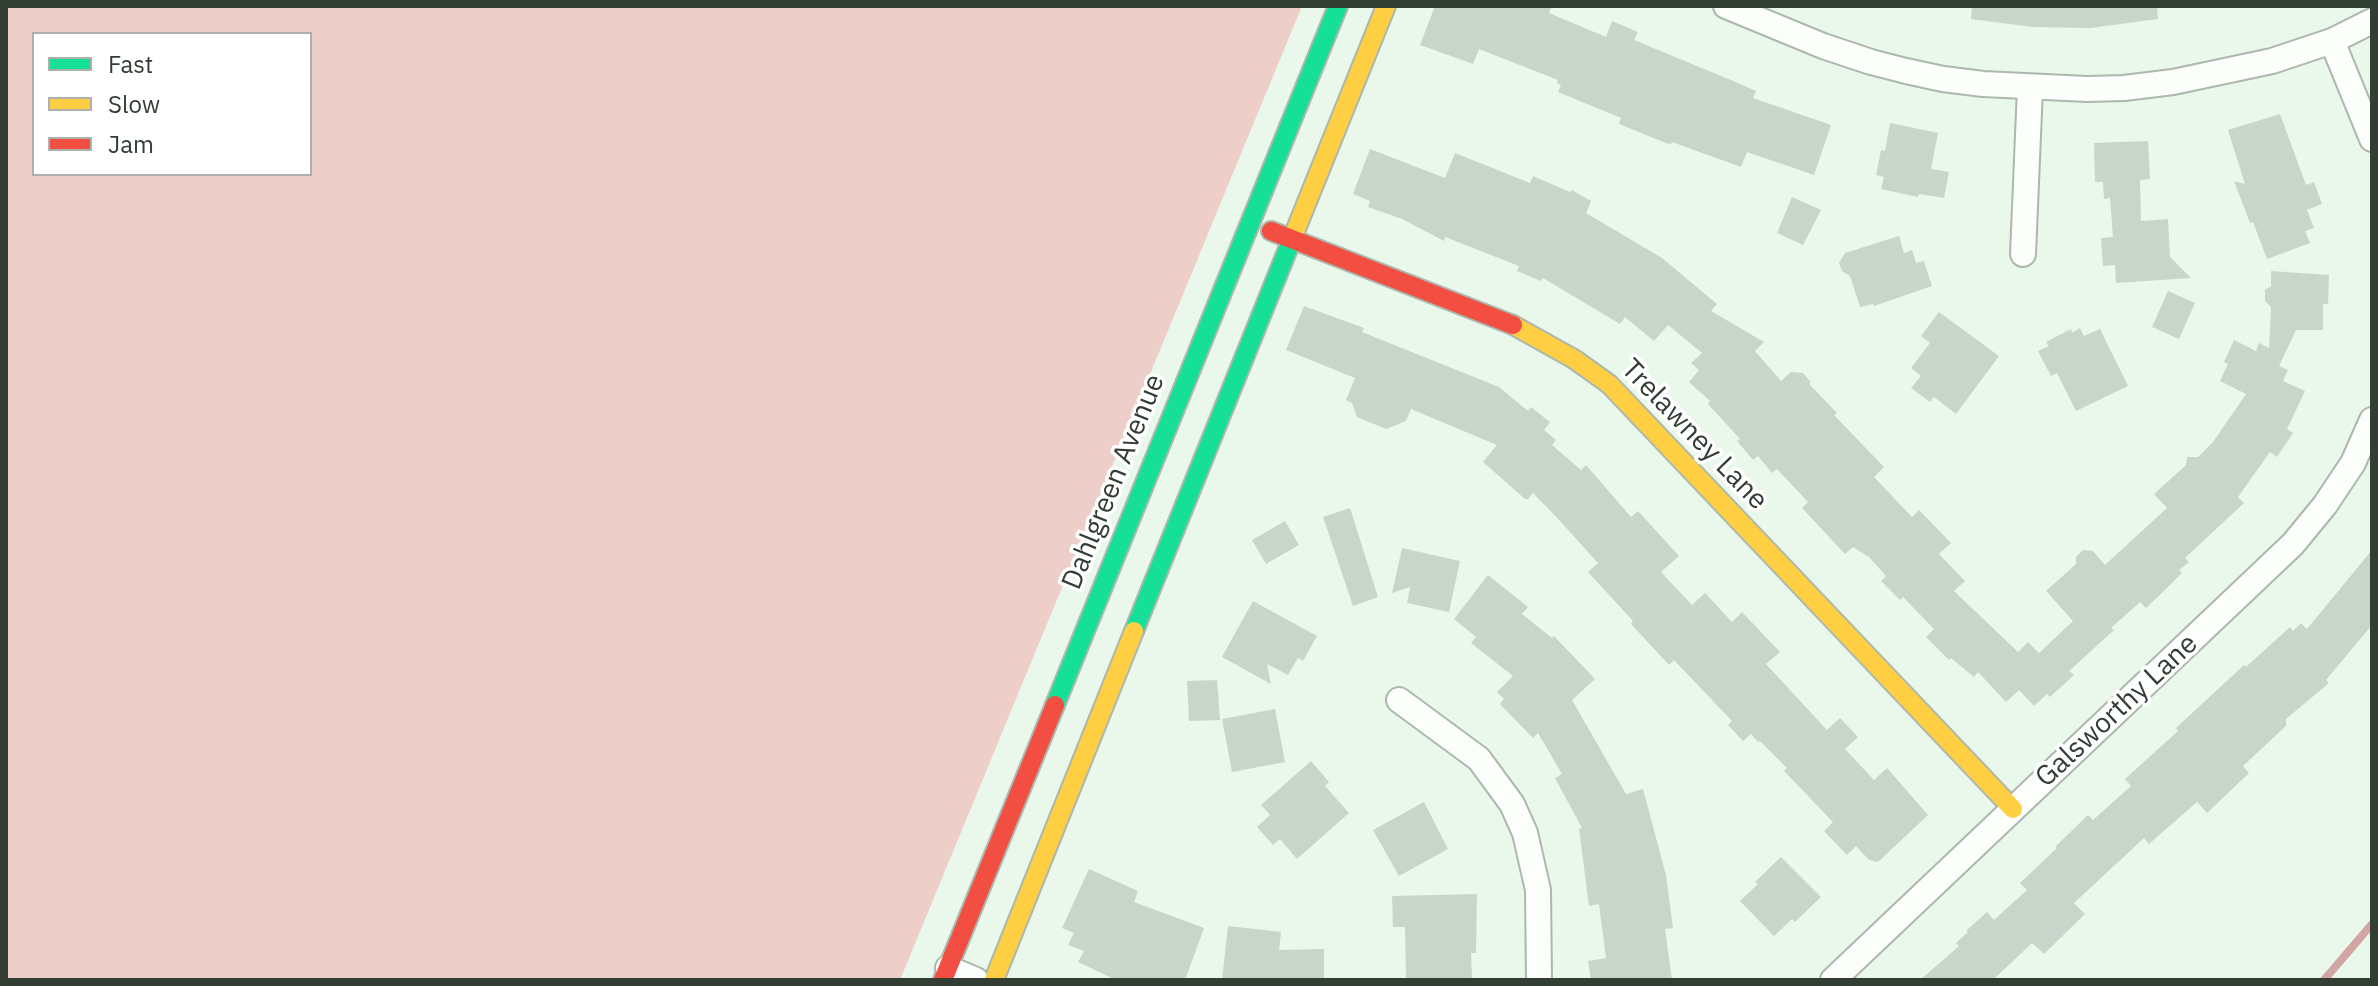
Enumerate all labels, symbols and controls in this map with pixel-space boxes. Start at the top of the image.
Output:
legend [32,32,312,176]
text: Fast [108,48,153,80]
text: Slow [108,88,160,120]
text: Jam [108,128,154,160]
street label: Trelawney Lane [1614,353,1774,517]
street label: Dahlgreen Avenue [1056,370,1172,594]
street label: Galsworthy Lane [2029,627,2205,795]

